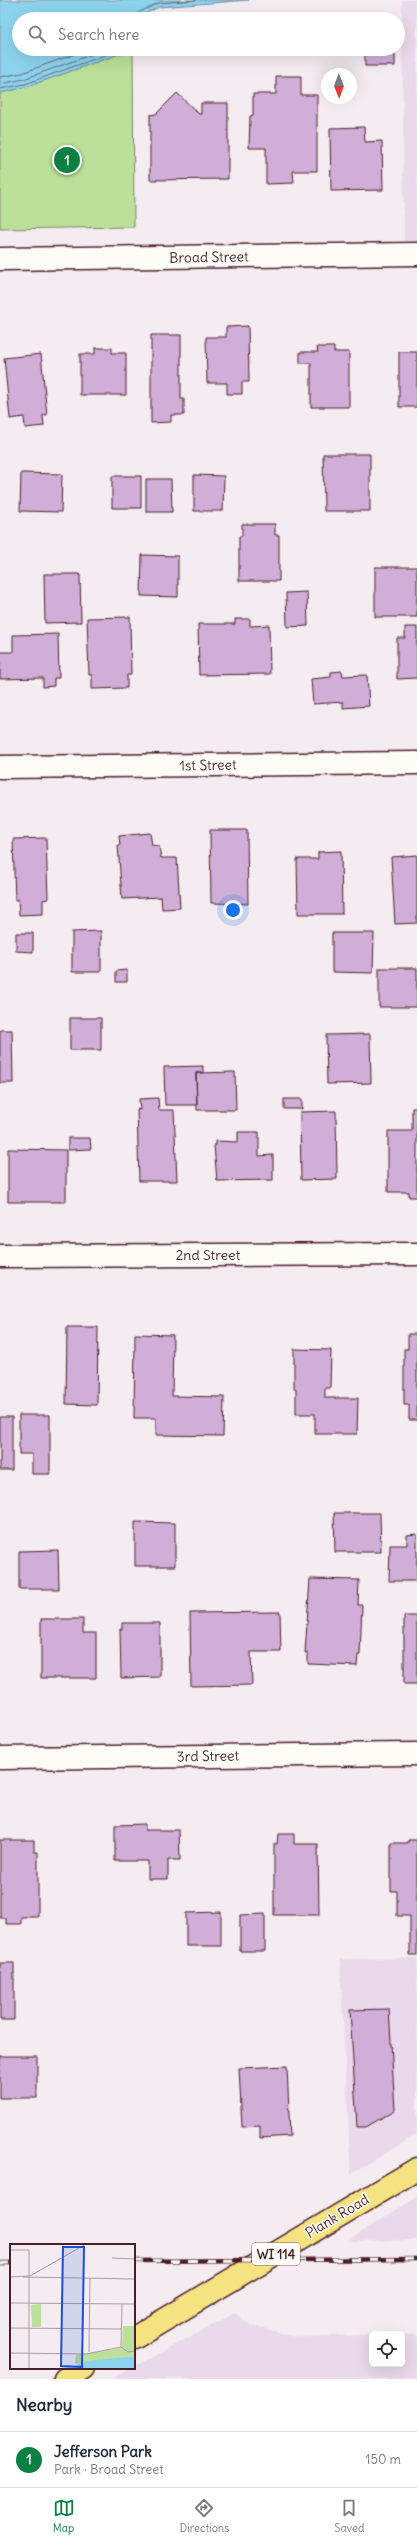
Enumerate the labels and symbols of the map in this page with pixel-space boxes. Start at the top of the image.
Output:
north arrow [321,68,357,104]
pin: 1 [54,145,80,175]
street label: Broad Street [169,247,249,267]
street label: 1st Street [179,755,237,774]
your location [223,900,243,920]
street label: 2nd Street [176,1246,241,1264]
street label: 3rd Street [177,1746,240,1766]
street label: Plank Road [302,2190,372,2242]
road number: WI 114 [252,2243,300,2265]
inset map [10,2244,135,2369]

